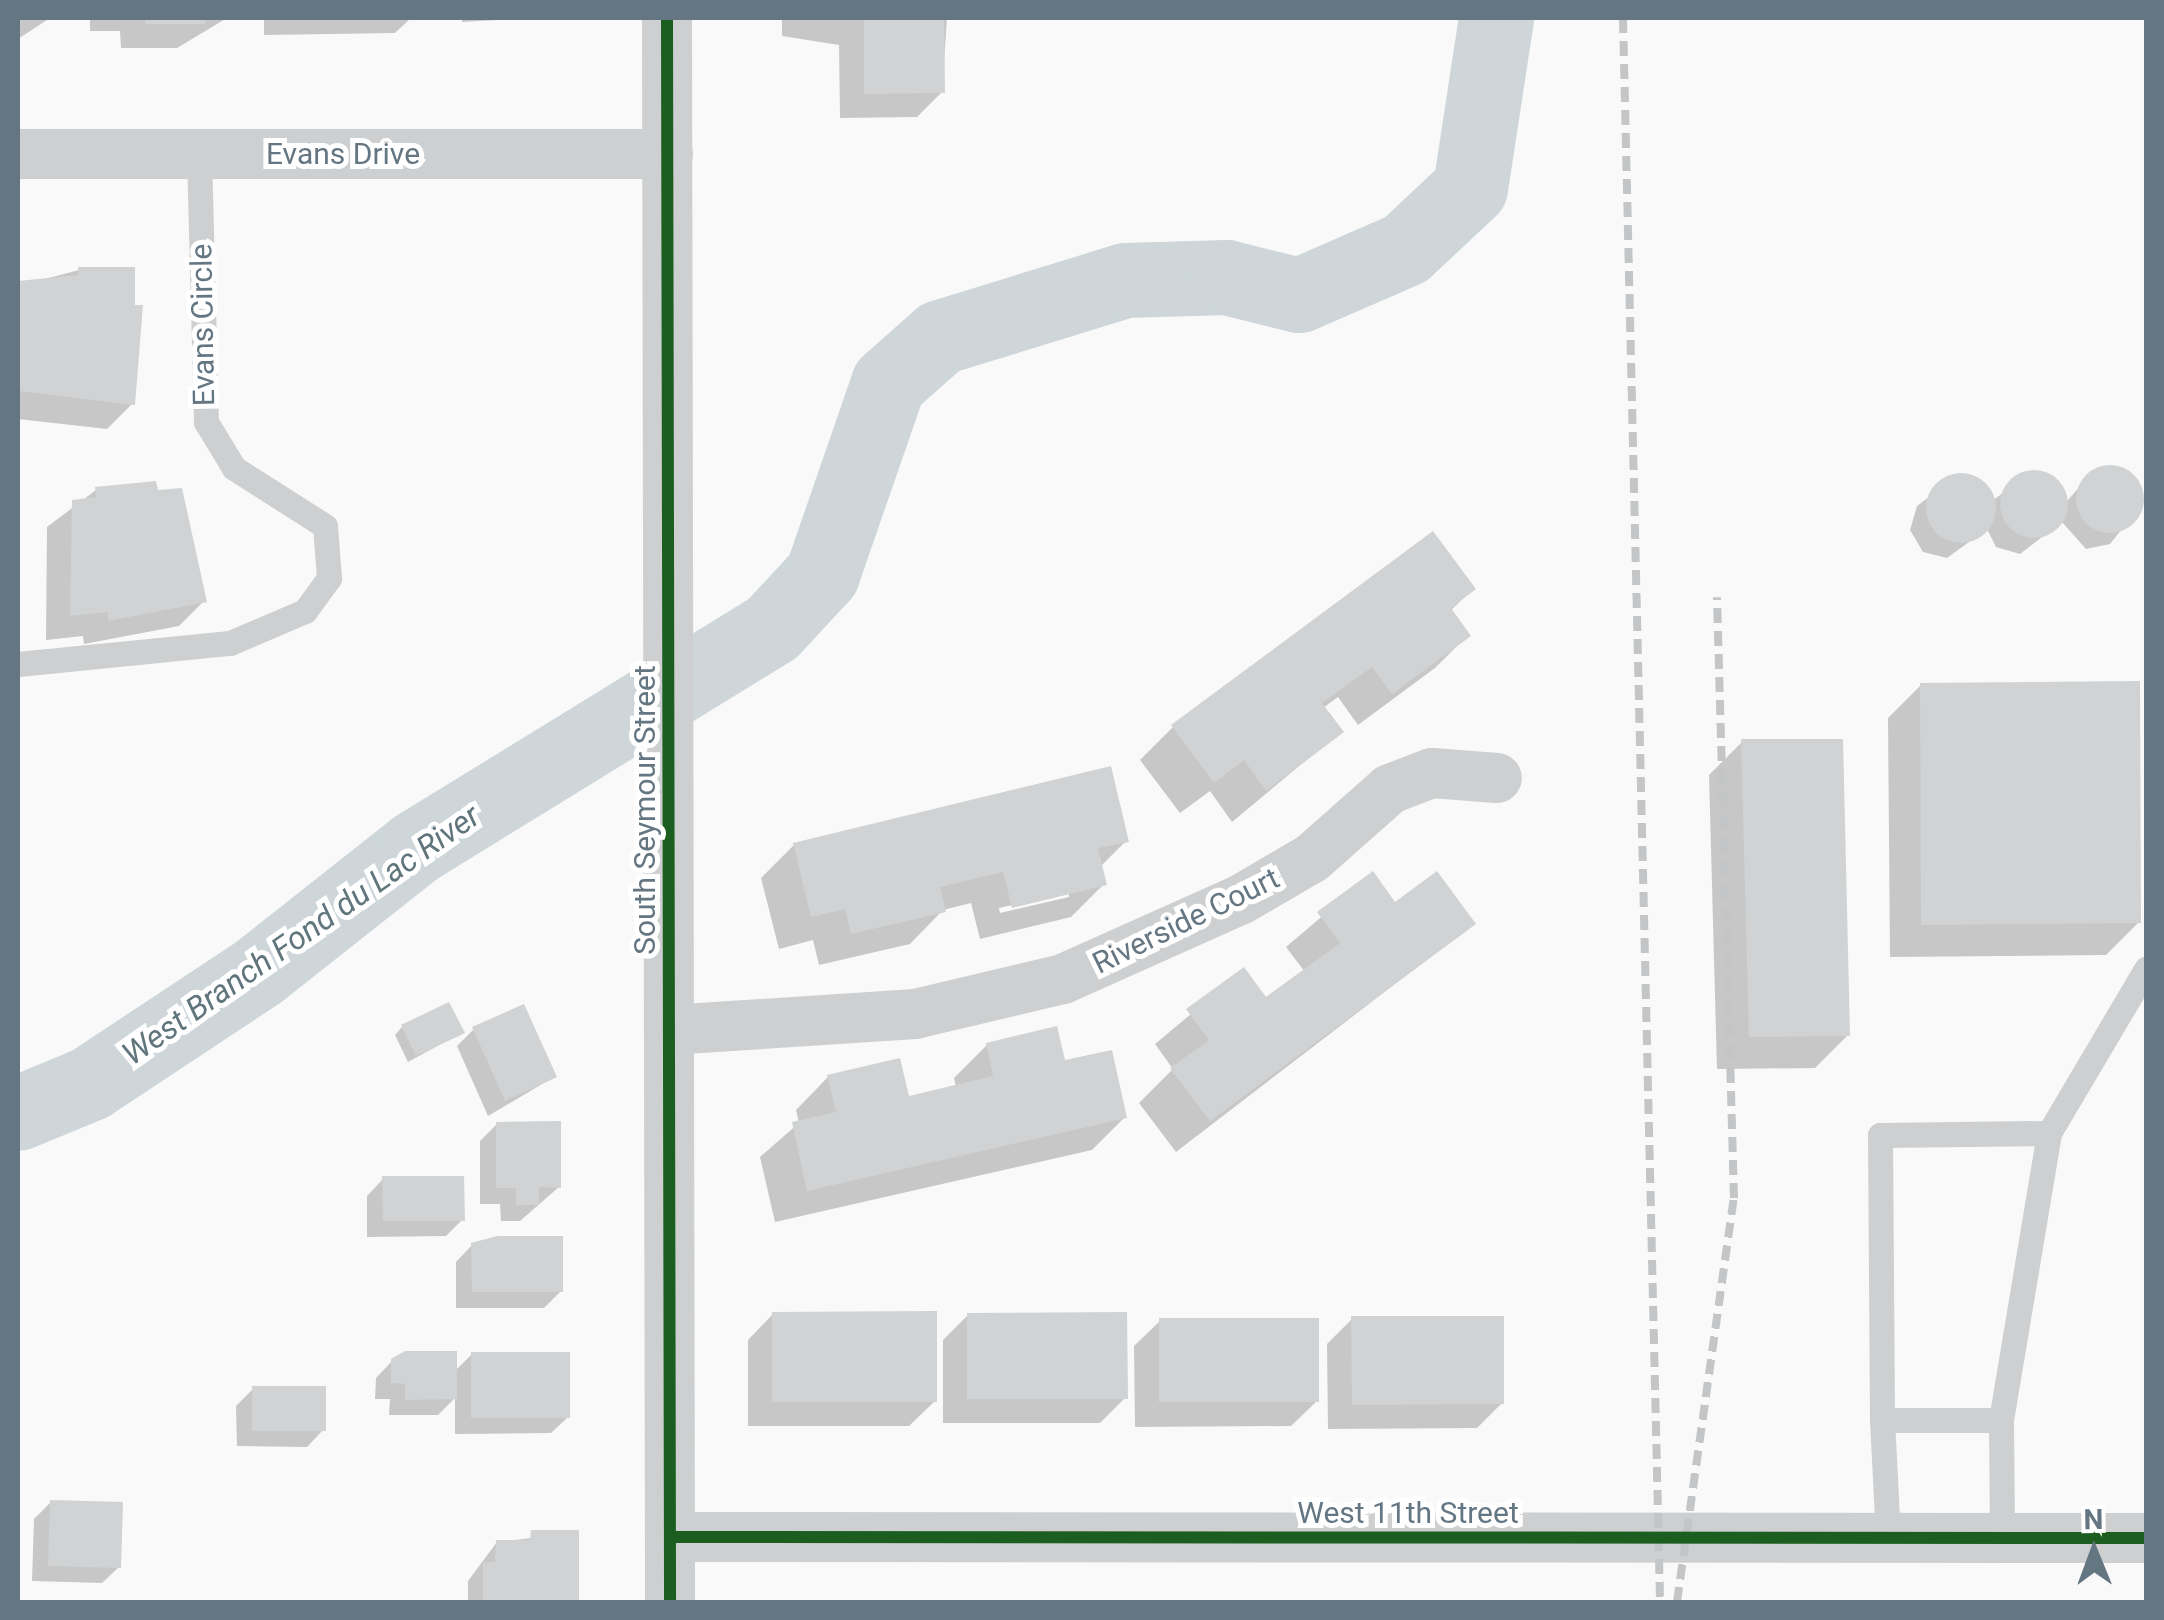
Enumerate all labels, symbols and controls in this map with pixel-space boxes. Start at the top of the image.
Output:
street label: Evans Drive [266,136,420,172]
street label: Evans Circle [184,243,222,407]
street label: South Seymour Street [627,665,663,955]
water label: West Branch Fond du Lac River [115,797,487,1073]
street label: Riverside Court [1087,860,1285,982]
street label: West 11th Street [1297,1495,1519,1531]
north arrow [2044,1500,2144,1600]
text: N [2083,1503,2104,1536]

